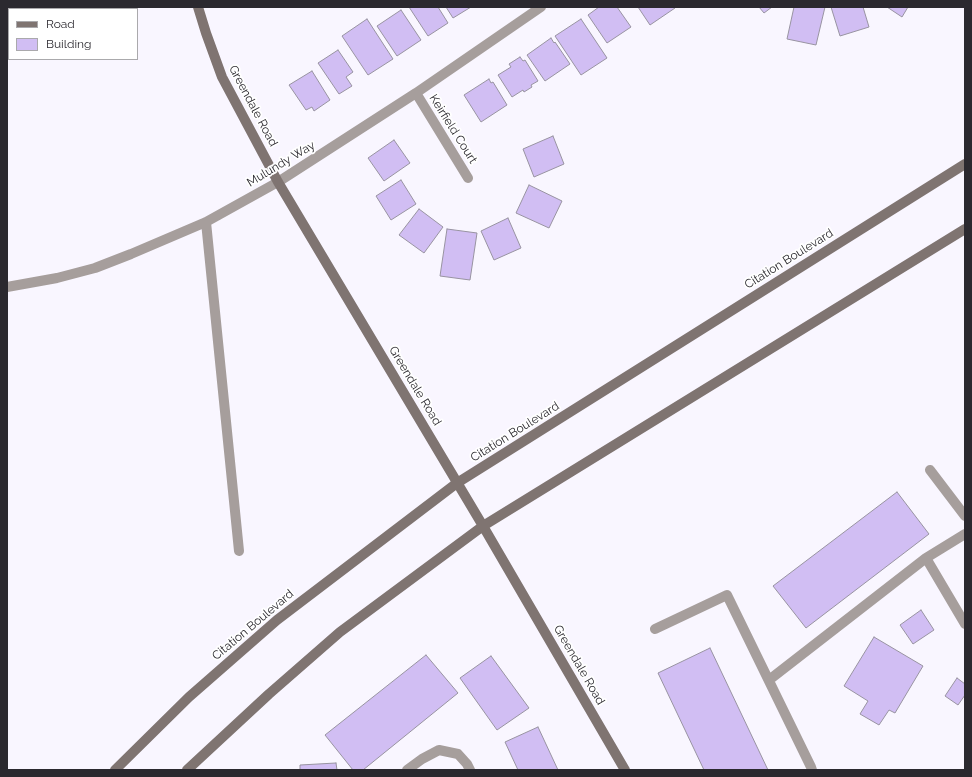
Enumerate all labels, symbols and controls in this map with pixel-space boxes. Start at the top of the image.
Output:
legend [8,8,138,60]
text: Road [46,17,75,31]
text: Building [46,37,92,51]
street label: Greendale Road [226,63,280,149]
street label: Keirfield Court [426,92,480,166]
street label: Mulundy Way [244,138,318,190]
street label: Citation Boulevard [742,226,836,292]
street label: Greendale Road [386,344,444,428]
street label: Citation Boulevard [468,399,562,465]
street label: Citation Boulevard [209,587,297,663]
street label: Greendale Road [550,622,608,708]

